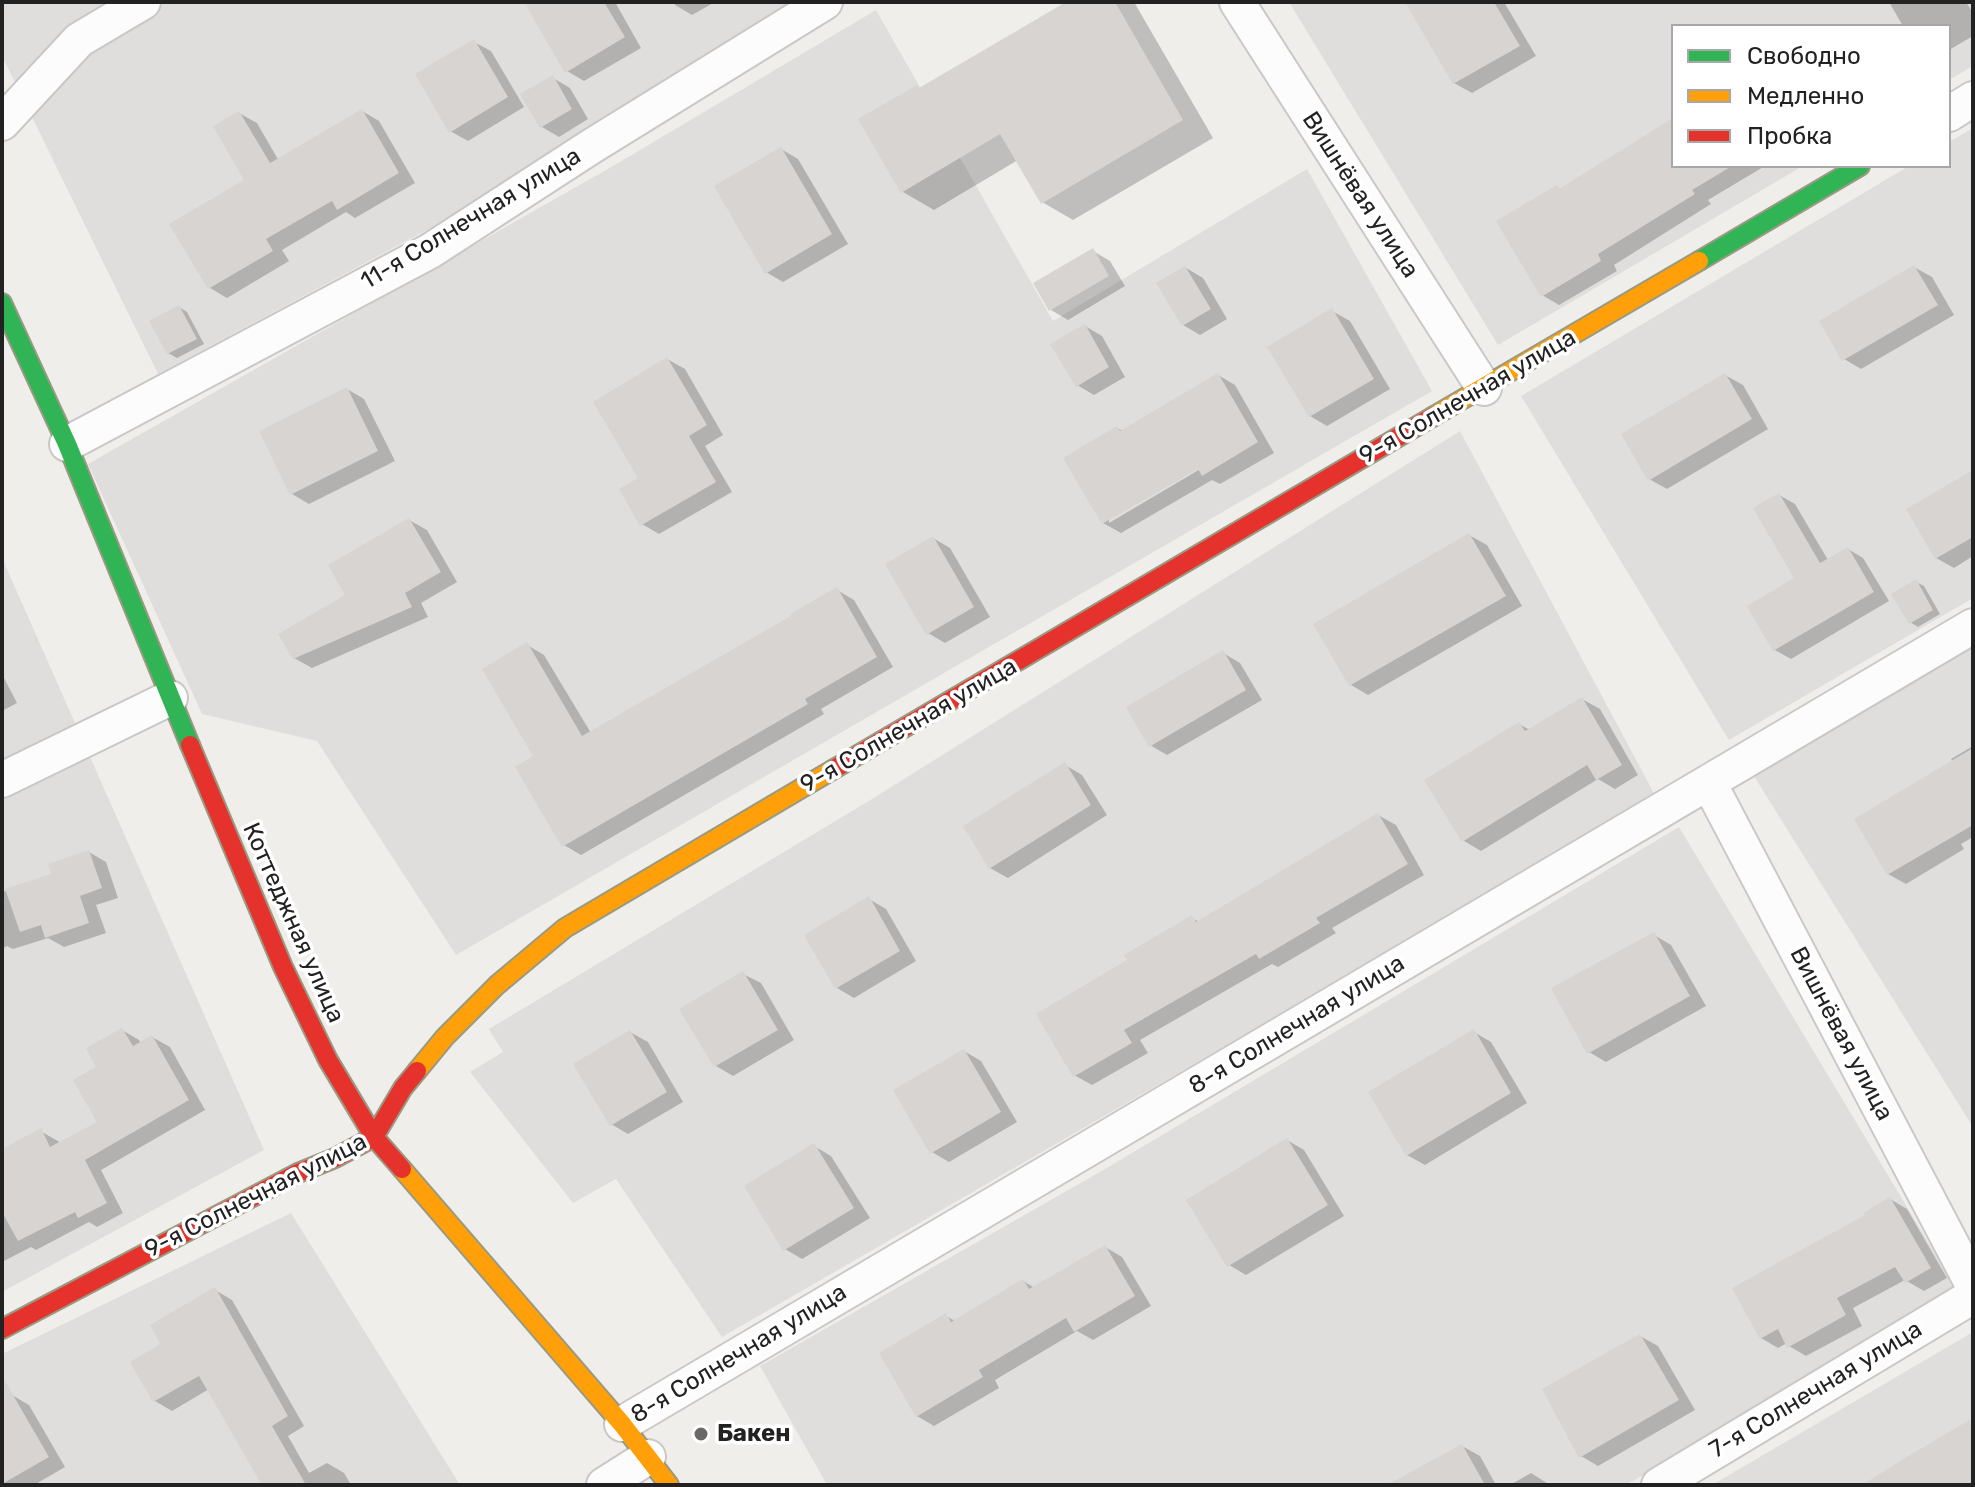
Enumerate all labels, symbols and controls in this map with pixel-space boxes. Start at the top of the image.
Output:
legend [1671,24,1951,168]
text: Свободно [1747,42,1861,70]
text: Медленно [1747,82,1864,110]
street label: Вишнёвая улица [1296,107,1424,283]
text: Пробка [1747,122,1832,150]
street label: 11-я Солнечная улица [356,142,586,296]
street label: 9-я Солнечная улица [1355,323,1581,471]
street label: 9-я Солнечная улица [796,652,1022,800]
street label: Коттеджная улица [236,819,350,1027]
street label: Вишнёвая улица [1783,942,1899,1126]
street label: 8-я Солнечная улица [1184,949,1410,1101]
street label: 9-я Солнечная улица [140,1128,372,1264]
street label: 8-я Солнечная улица [626,1278,852,1430]
street label: 7-я Солнечная улица [1705,1315,1927,1465]
place label: Бакен [717,1420,791,1448]
marker: Бакен [692,1425,710,1443]

